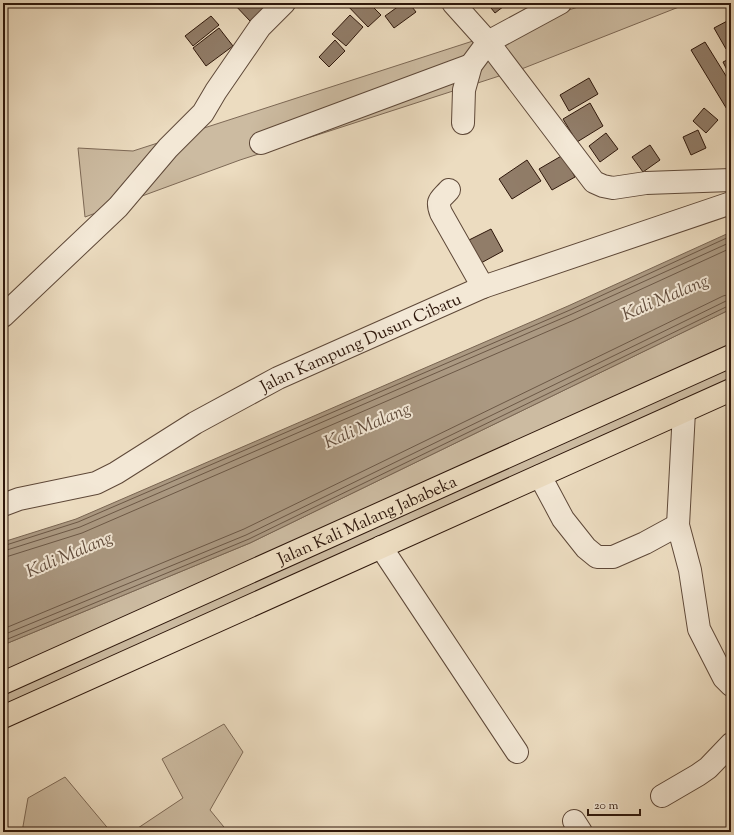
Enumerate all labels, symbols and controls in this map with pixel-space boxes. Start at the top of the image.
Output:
water label: Kali Malang [618,269,713,329]
street label: Jalan Kampung Dusun Cibatu [255,288,466,400]
water label: Kali Malang [320,397,415,457]
street label: Jalan Kali Malang Jababeka [273,471,461,572]
water label: Kali Malang [22,526,117,586]
scale bar [588,791,640,817]
text: 20 m [594,797,619,815]

